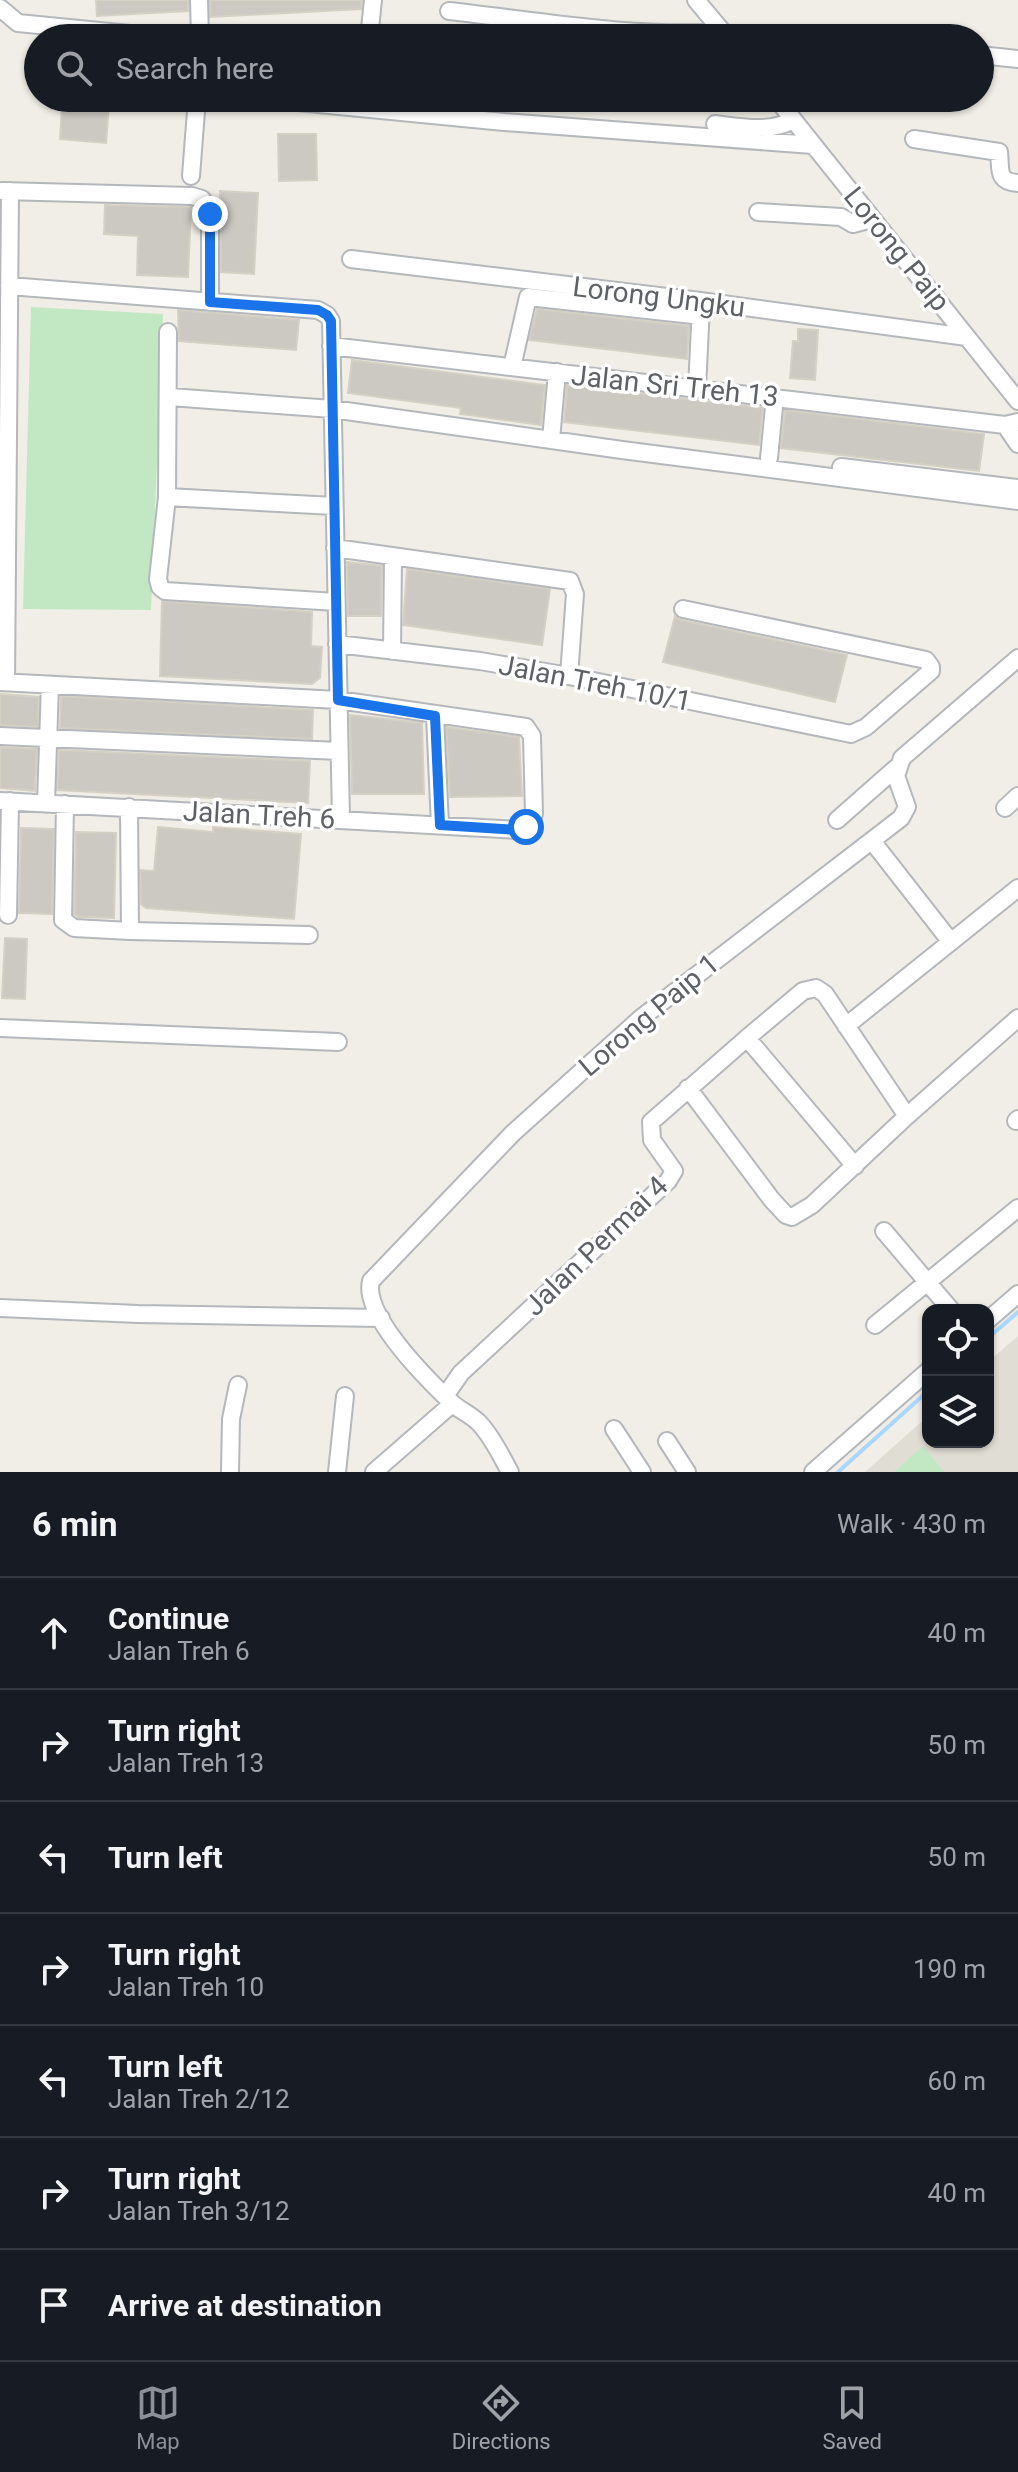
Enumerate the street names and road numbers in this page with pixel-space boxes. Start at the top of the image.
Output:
street label: Lorong Paip [837,180,957,318]
street label: Lorong Ungku [571,270,747,324]
street label: Jalan Sri Treh 13 [570,359,780,413]
street label: Jalan Treh 10/1 [496,648,694,718]
street label: Jalan Treh 6 [182,795,336,835]
street label: Lorong Paip 1 [572,947,726,1083]
street label: Jalan Permai 4 [518,1169,675,1323]

